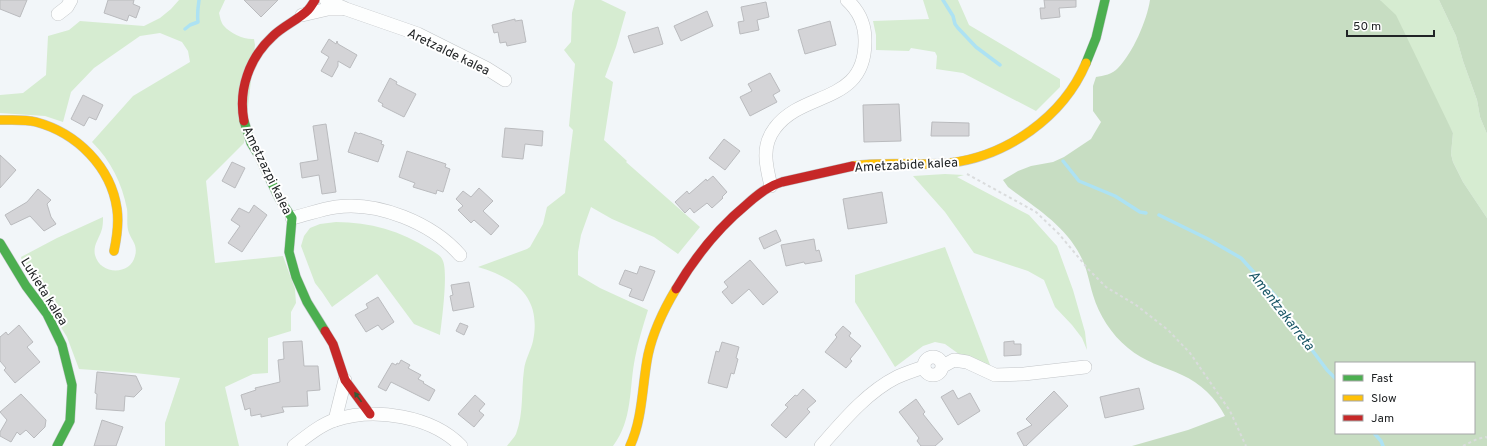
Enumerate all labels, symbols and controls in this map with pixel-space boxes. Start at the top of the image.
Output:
scale bar [1347,12,1434,38]
text: 50 m [1353,19,1381,35]
street label: Aretzalde kalea [404,26,492,80]
street label: Ametzazpi kalea [238,124,294,218]
street label: Ametzabide kalea [854,155,958,177]
street label: Lukieta kalea [16,255,70,329]
water label: Amentzakarreta [1244,268,1318,355]
legend [1335,362,1475,434]
text: Fast [1371,371,1393,387]
text: Slow [1371,391,1397,407]
one-way arrow [354,392,362,402]
text: Jam [1371,411,1394,427]

